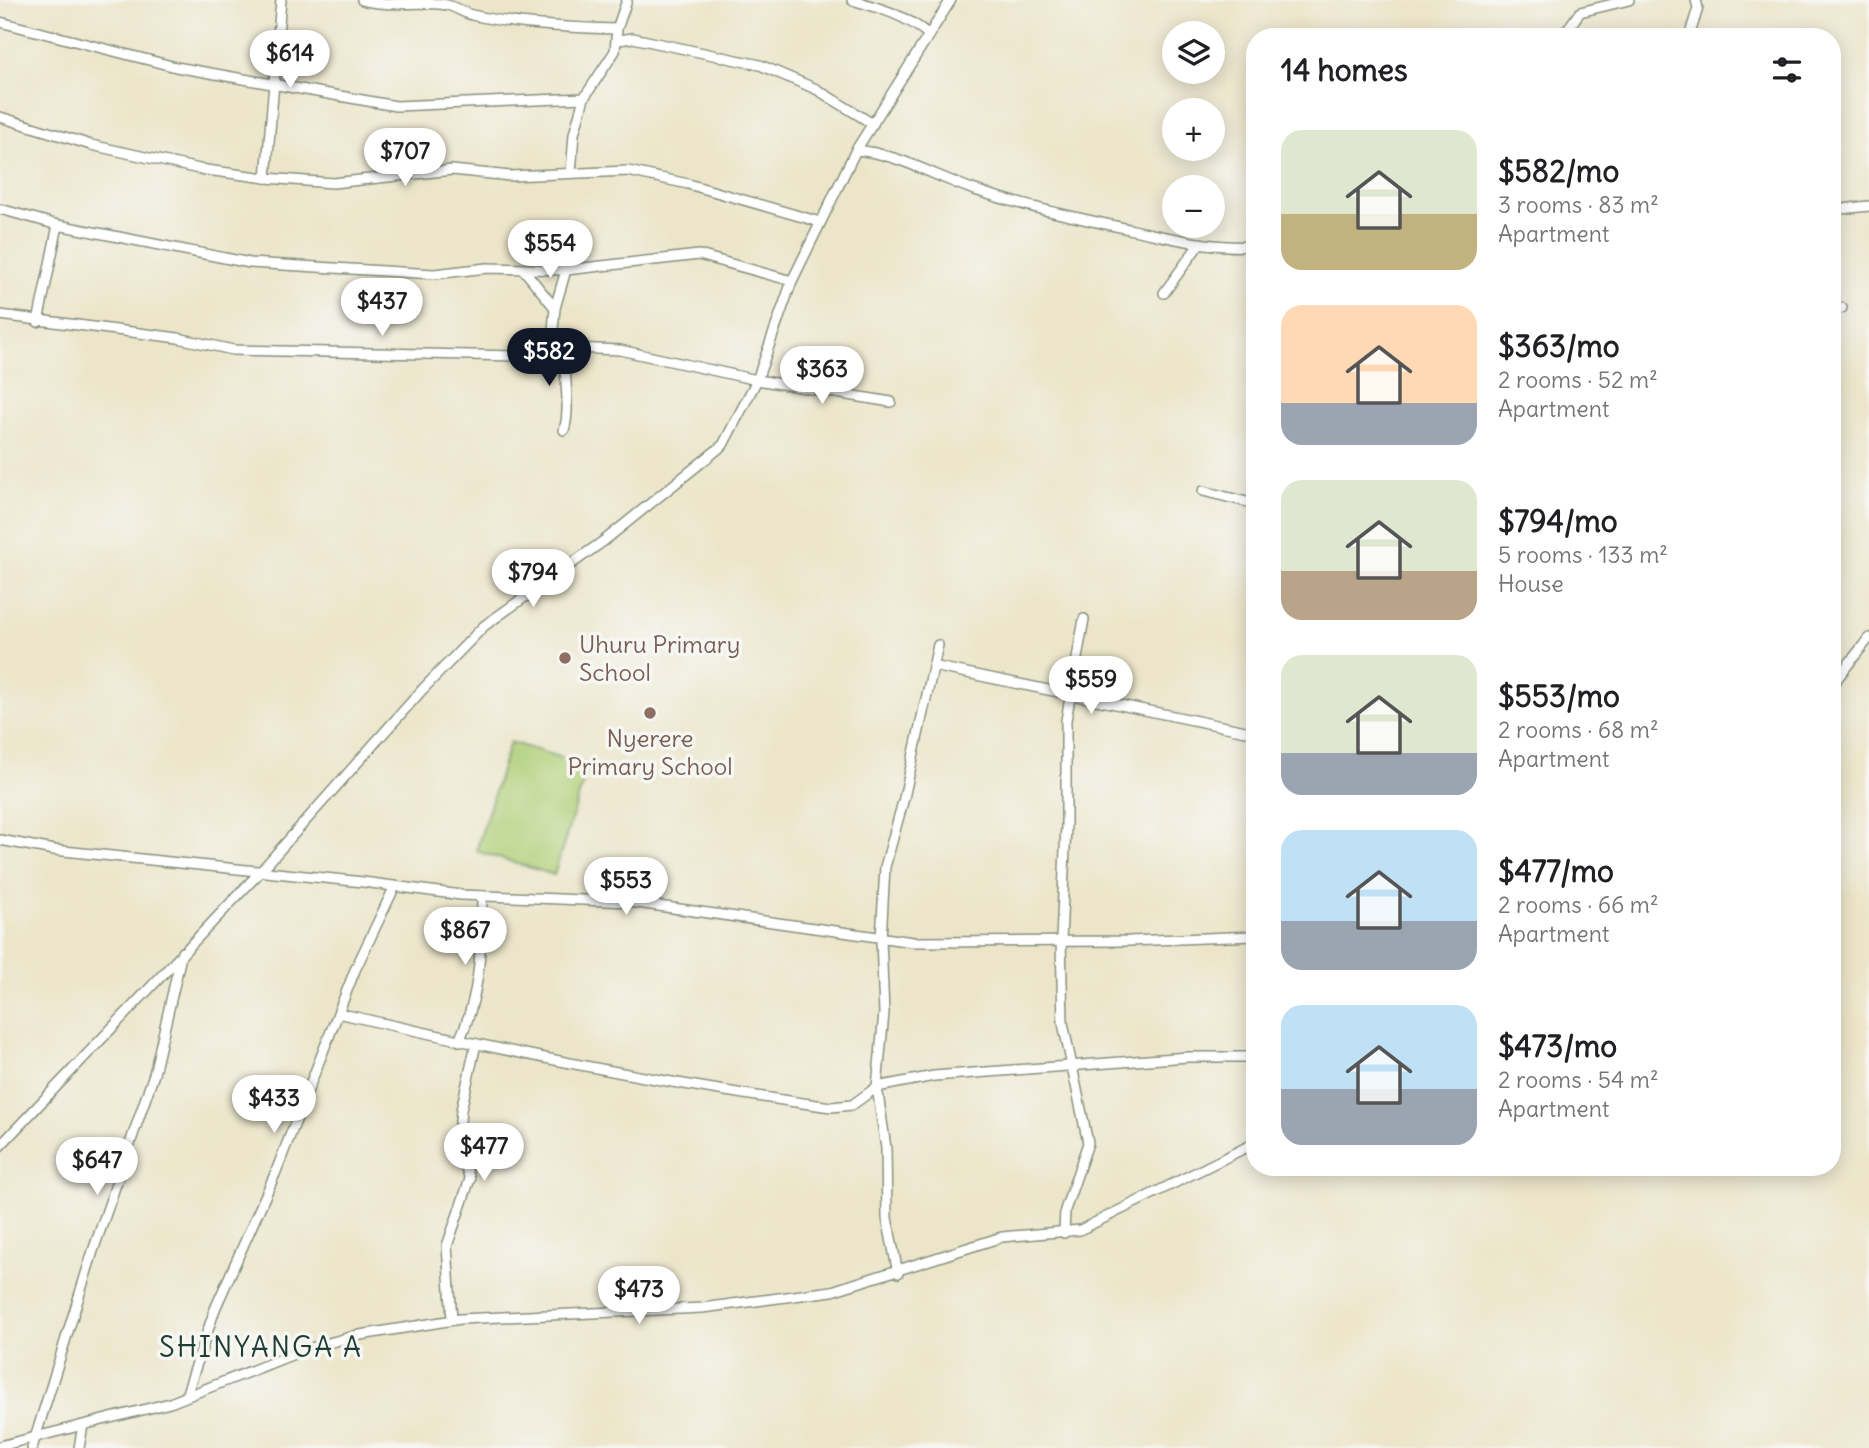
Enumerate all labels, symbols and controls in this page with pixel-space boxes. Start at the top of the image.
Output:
map controls [1162,21,1225,238]
button: layers [1162,21,1225,84]
pin: $614 [249,31,331,90]
text: $614 [266,38,314,67]
text: 14 homes [1281,51,1408,89]
icon: filters [1768,51,1806,89]
button: + [1162,98,1225,161]
pin: $707 [364,128,446,188]
text: $707 [380,136,430,165]
text: $582/mo [1498,152,1619,190]
icon: home [1337,158,1421,242]
button: − [1162,175,1225,238]
text: 3 rooms · 83 m² [1498,190,1659,219]
text: Apartment [1498,219,1610,248]
pin: $554 [509,220,591,280]
text: $554 [524,228,576,257]
pin: $437 [341,278,423,338]
text: $437 [357,286,407,315]
text: $363/mo [1498,327,1620,365]
pin: $582 [508,328,590,388]
icon: home [1337,333,1421,417]
text: $582 [523,336,575,365]
pin: $363 [781,346,863,406]
text: $363 [796,354,848,383]
text: 2 rooms · 52 m² [1498,365,1658,394]
text: Apartment [1498,394,1610,423]
text: $794/mo [1498,502,1618,540]
icon: home [1337,508,1421,592]
text: 5 rooms · 133 m² [1498,540,1668,569]
pin: $794 [492,550,574,609]
text: $794 [508,557,558,586]
text: House [1498,569,1564,598]
place label: Uhuru Primary School [579,629,740,687]
marker: Uhuru Primary School [557,650,573,666]
pin: $559 [1050,656,1132,716]
text: $559 [1065,664,1117,693]
text: $553/mo [1498,677,1620,715]
icon: home [1337,683,1421,767]
marker: Nyerere Primary School [642,705,658,721]
text: 2 rooms · 68 m² [1498,715,1659,744]
place label: Nyerere Primary School [567,723,733,781]
text: Apartment [1498,744,1610,773]
text: $477/mo [1498,852,1614,890]
pin: $553 [585,858,667,917]
icon: home [1337,858,1421,942]
text: $553 [600,865,652,894]
text: 2 rooms · 66 m² [1498,890,1659,919]
pin: $867 [424,908,506,967]
text: $867 [440,915,490,944]
text: Apartment [1498,919,1610,948]
text: $473/mo [1498,1027,1617,1065]
icon: home [1337,1033,1421,1117]
text: 2 rooms · 54 m² [1498,1065,1659,1094]
pin: $433 [233,1076,315,1135]
text: $433 [248,1083,300,1112]
text: Apartment [1498,1094,1610,1123]
pin: $477 [443,1124,525,1183]
text: $477 [460,1131,508,1160]
pin: $647 [56,1138,138,1197]
text: $647 [72,1145,122,1174]
pin: $473 [598,1266,680,1326]
text: $473 [614,1274,664,1303]
district label: SHINYANGA A [159,1329,363,1365]

